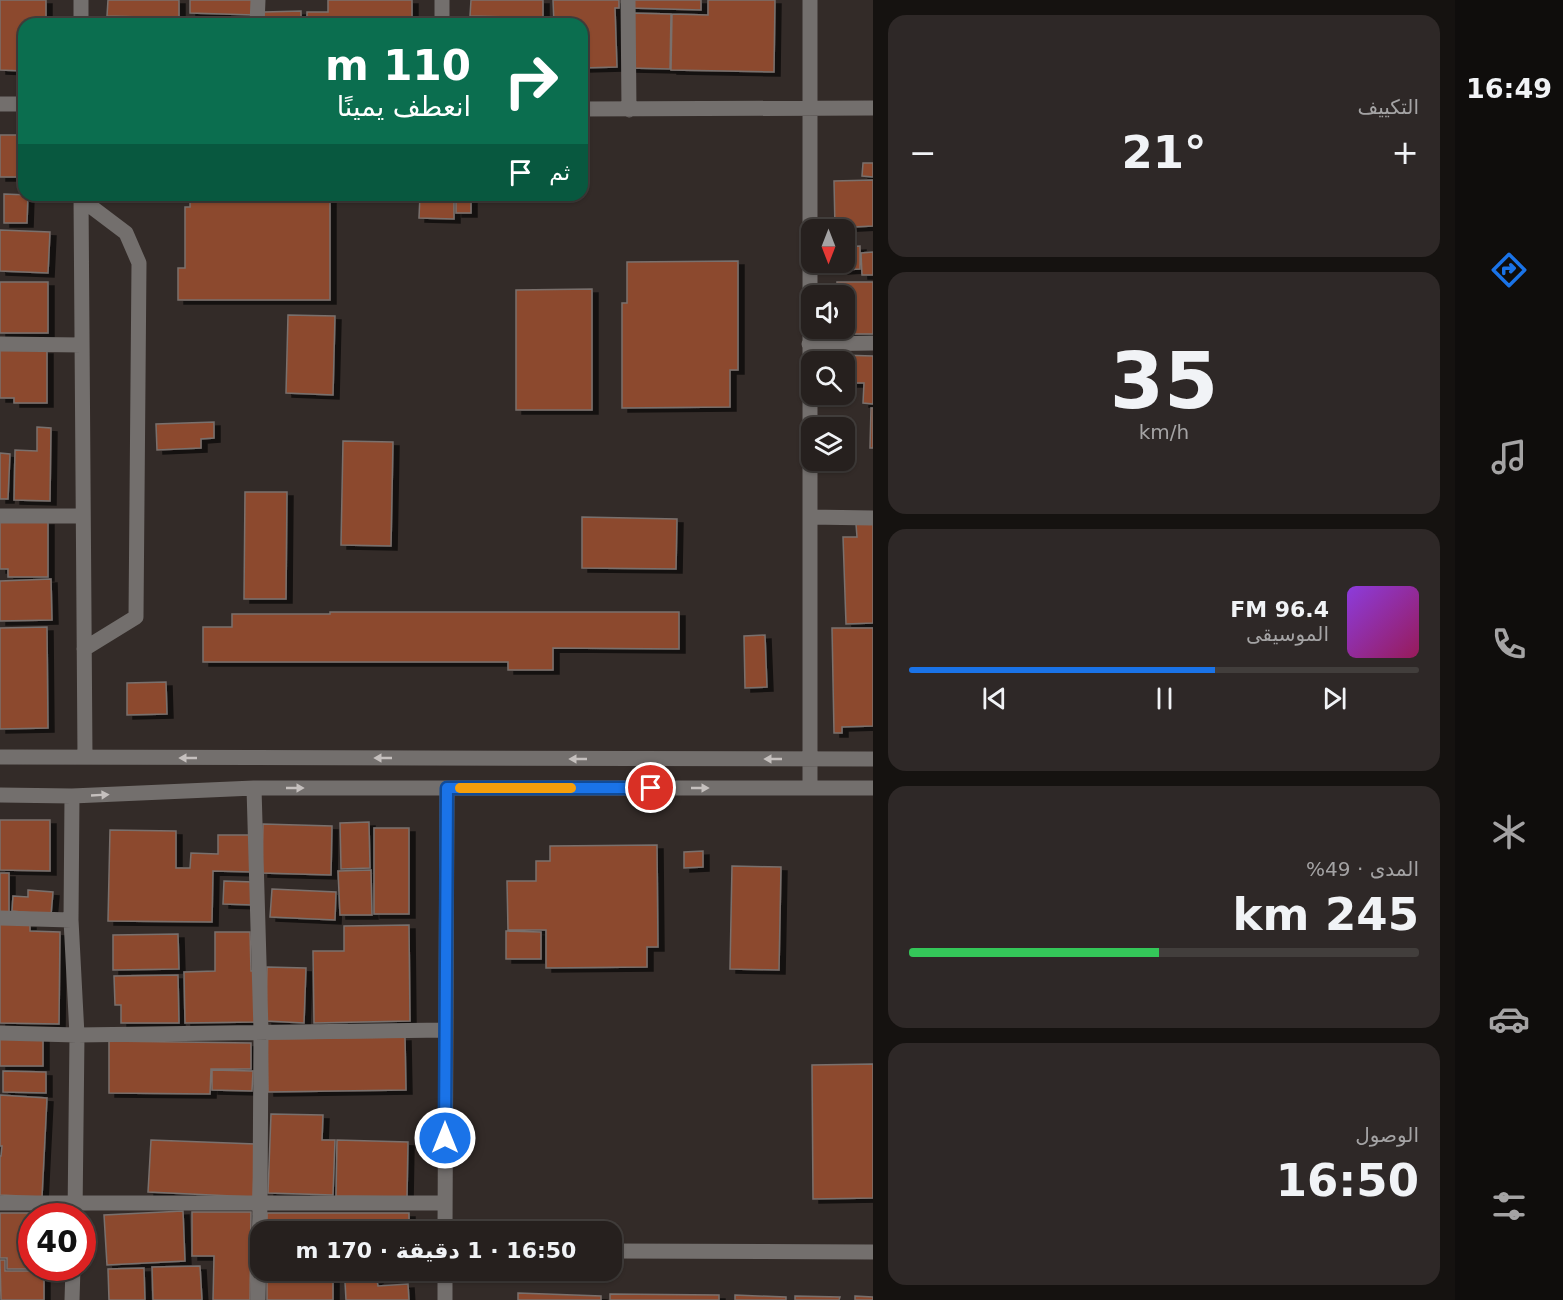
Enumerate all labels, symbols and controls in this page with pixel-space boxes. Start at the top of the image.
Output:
text: 110 m [325,41,471,90]
icon: right [492,42,570,120]
text: 16:49 [1466,73,1552,104]
text: انعطف يمينًا [337,91,471,122]
text: التكييف [1357,95,1419,119]
text: 21° [1121,126,1207,179]
text: − [909,133,937,172]
text: + [1391,133,1419,172]
icon: arrive [504,156,537,189]
text: ثم [549,160,570,185]
north arrow [801,219,855,273]
map controls [801,219,855,471]
icon: directions [1488,249,1530,291]
button: sound [801,285,855,339]
text: 35 [1110,336,1218,426]
button: search [801,351,855,405]
button: layers [801,417,855,471]
text: km/h [1139,420,1189,444]
icon: music [1488,436,1530,478]
text: 96.4 FM [1230,597,1329,622]
text: الموسيقى [1246,622,1329,646]
icon: phone [1488,623,1530,665]
icon: previous [978,682,1011,715]
icon: pause [1148,682,1181,715]
icon: next [1318,682,1351,715]
one-way arrow [178,753,197,763]
one-way arrow [373,753,392,763]
one-way arrow [568,754,587,763]
one-way arrow [763,754,782,764]
pin [625,762,676,813]
icon: arrive [634,771,667,804]
one-way arrow [286,783,305,793]
one-way arrow [691,783,710,793]
one-way arrow [91,790,110,799]
icon: climate [1488,811,1530,853]
text: المدى · 49% [1306,857,1419,881]
text: 245 km [1233,888,1419,941]
icon: car [1488,998,1530,1040]
position arrow [413,1106,477,1170]
text: الوصول [1355,1123,1419,1147]
text: 16:50 [1276,1154,1419,1207]
icon: filters [1488,1185,1530,1227]
speed limit sign: 40 [18,1203,96,1281]
text: 16:50 · 1 دقيقة · 170 m [296,1238,576,1263]

